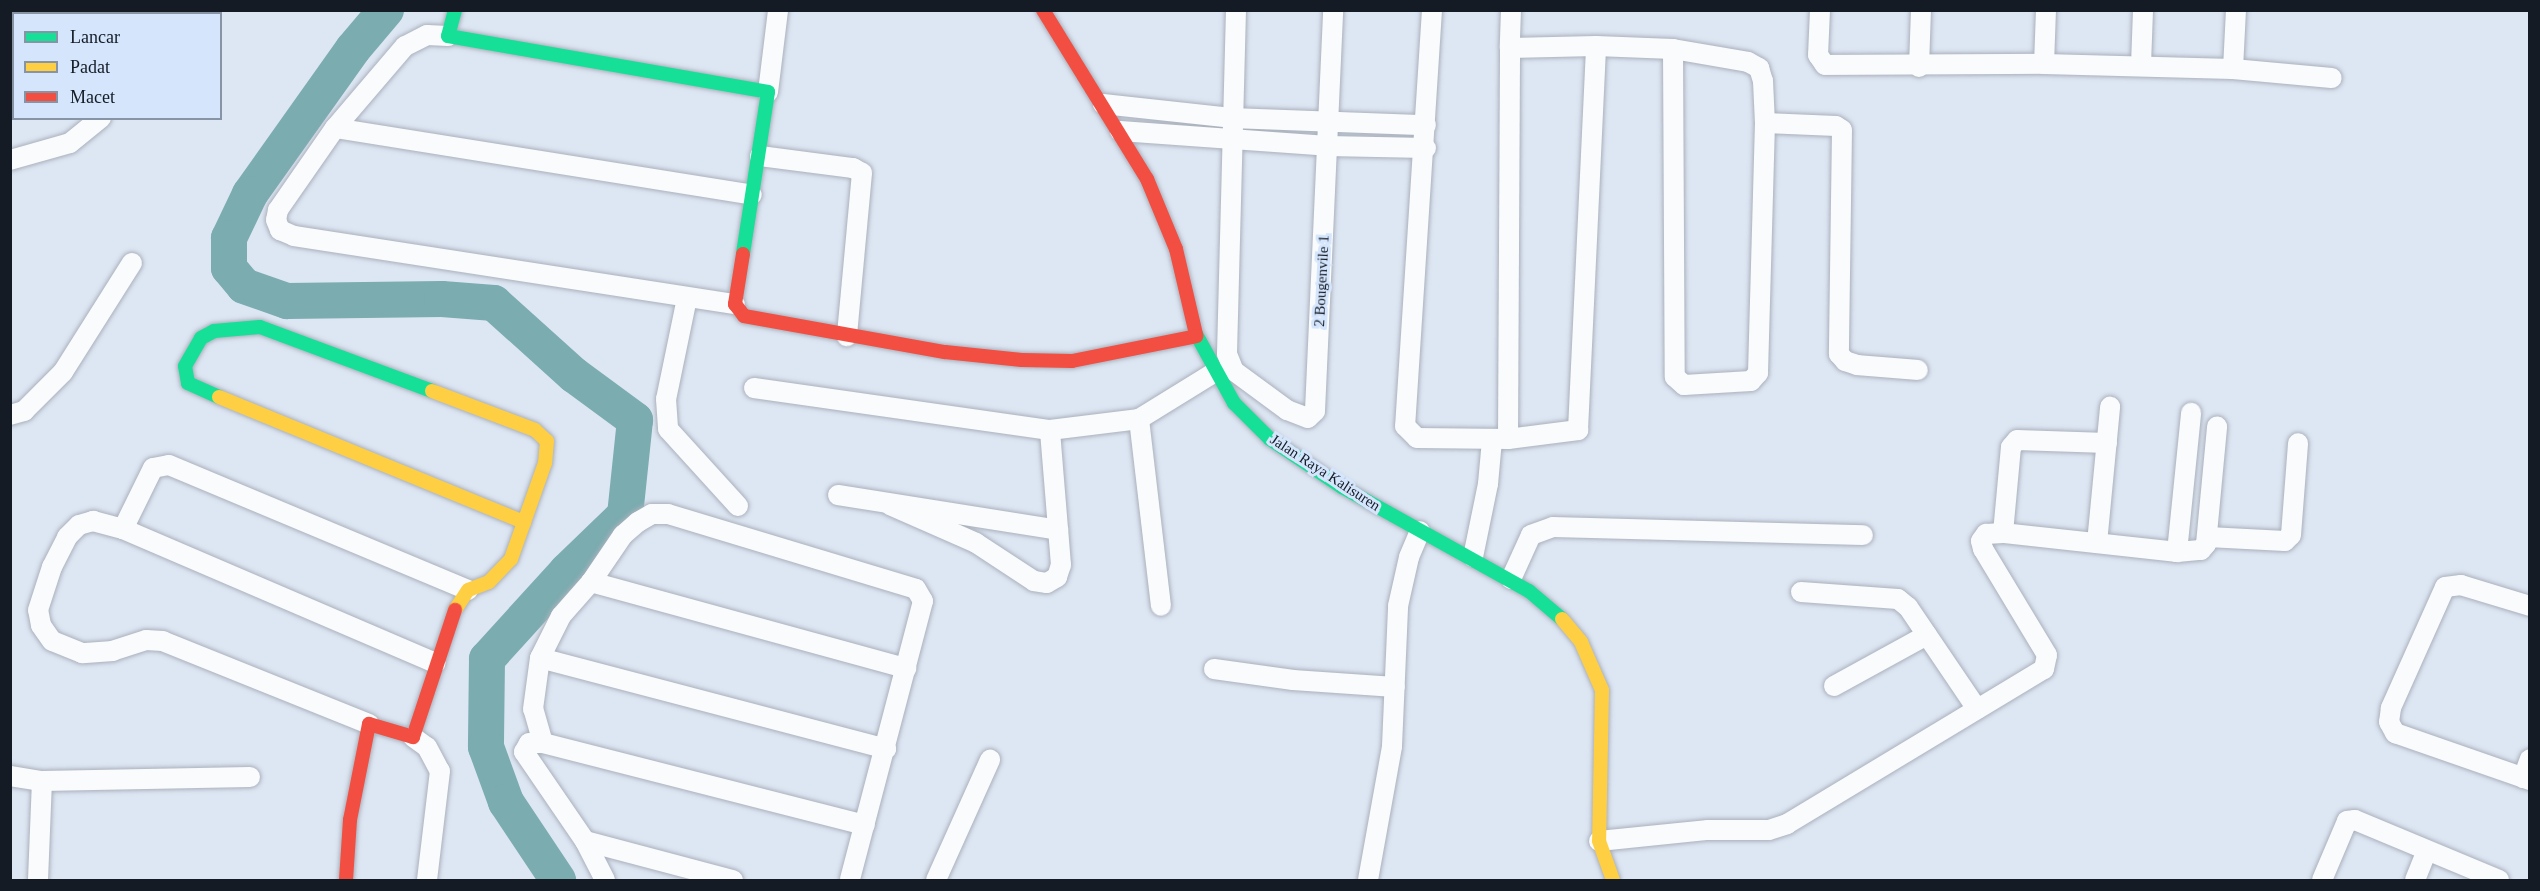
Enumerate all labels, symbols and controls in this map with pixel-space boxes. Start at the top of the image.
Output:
legend [12,12,222,120]
text: Lancar [70,27,120,47]
text: Padat [70,57,110,77]
text: Macet [70,87,115,107]
street label: 2 Bougenvile 1 [1311,235,1333,327]
street label: Jalan Raya Kalisuren [1267,431,1383,515]

